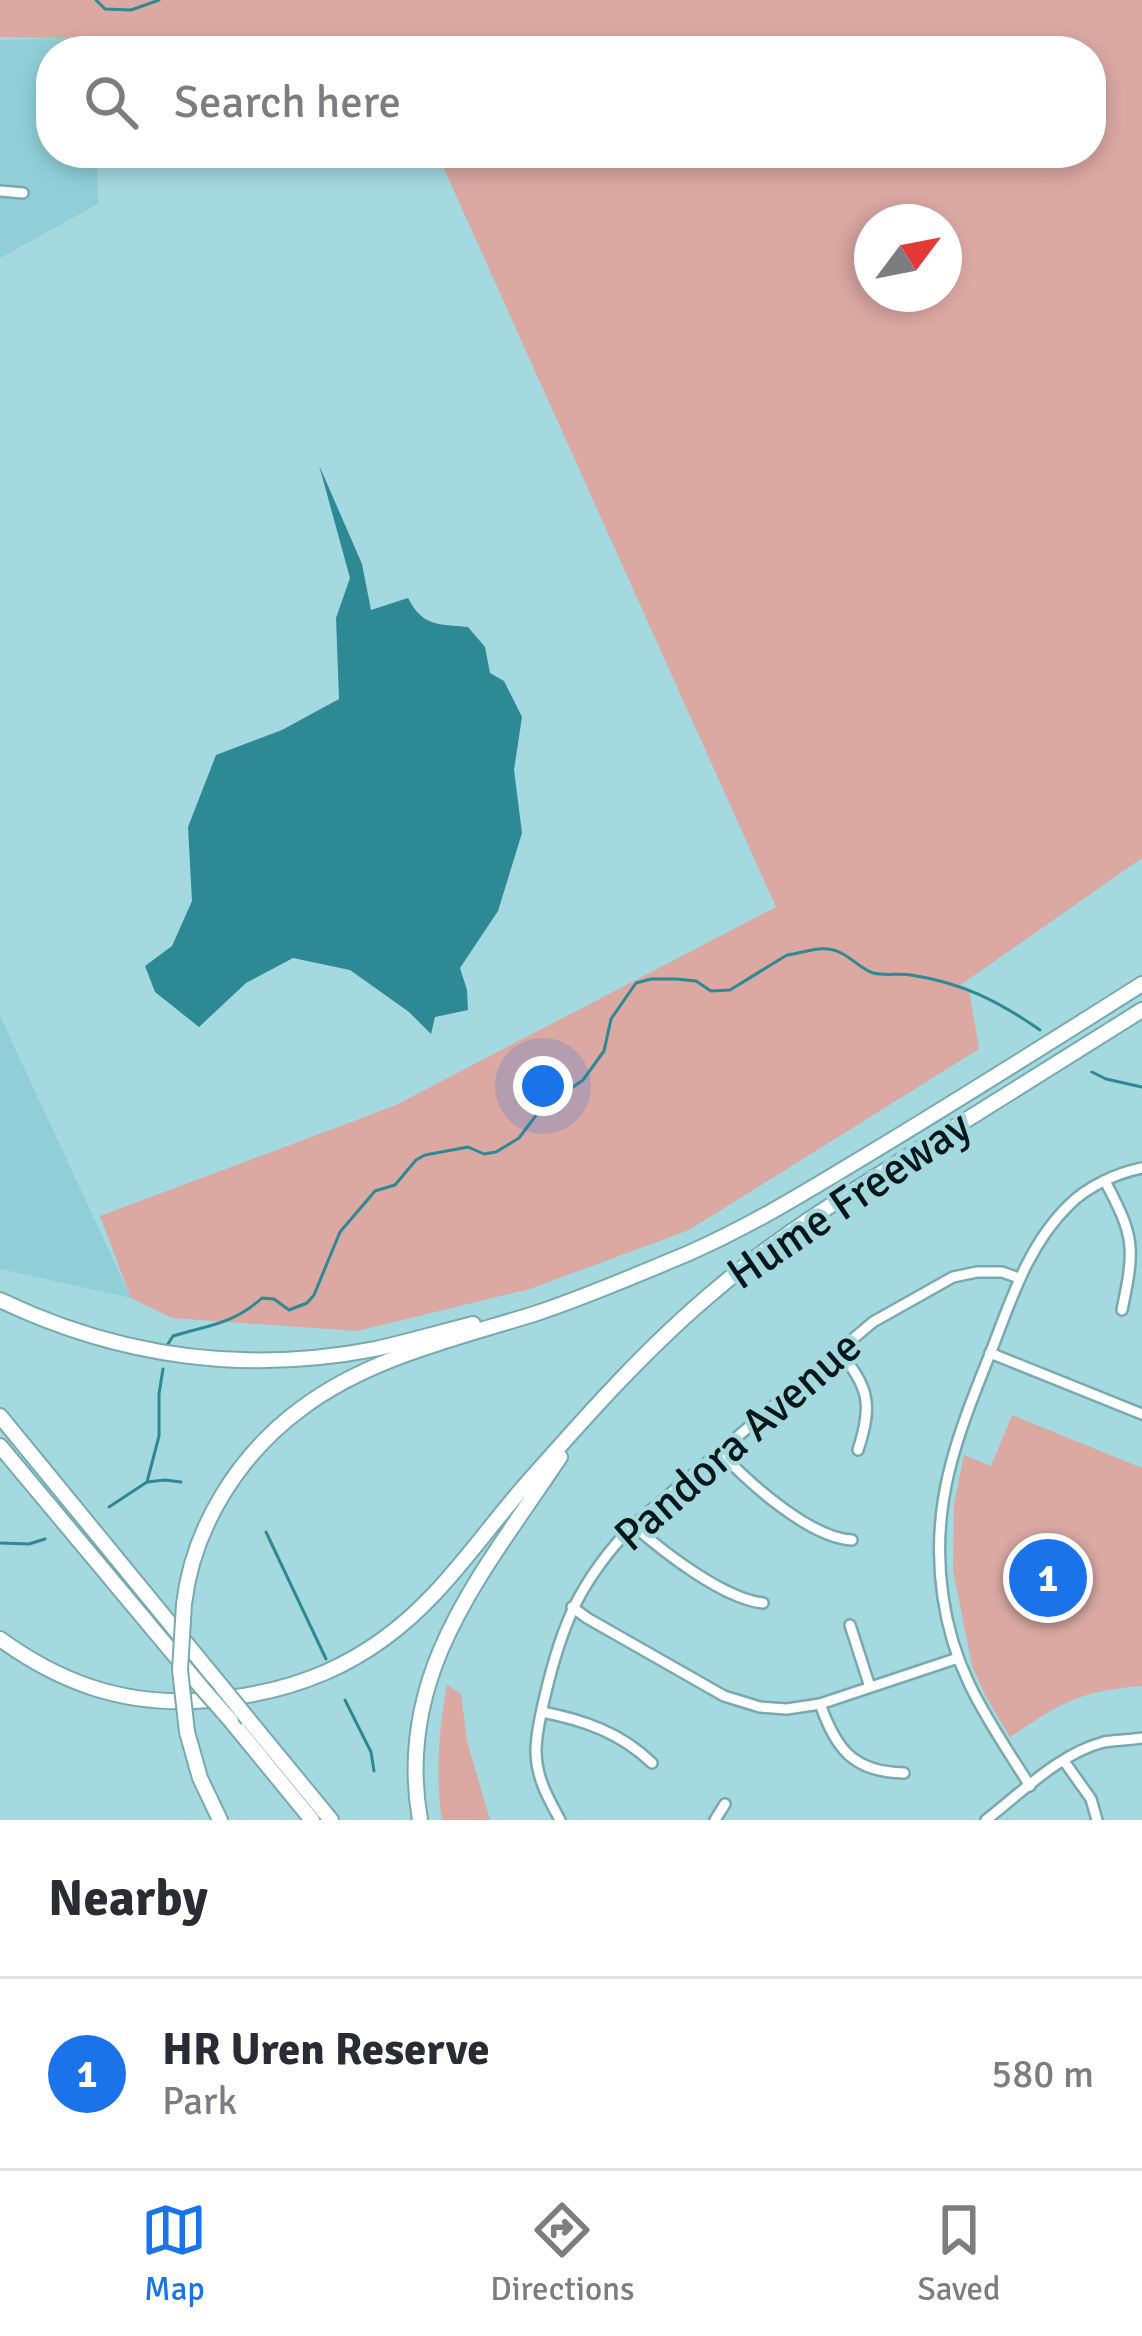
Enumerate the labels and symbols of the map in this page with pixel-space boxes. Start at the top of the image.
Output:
north arrow [854,204,962,312]
your location [513,1056,573,1116]
street label: Hume Freeway [717,1099,981,1301]
street label: Pandora Avenue [603,1319,873,1563]
pin: 1 [1009,1533,1087,1623]

